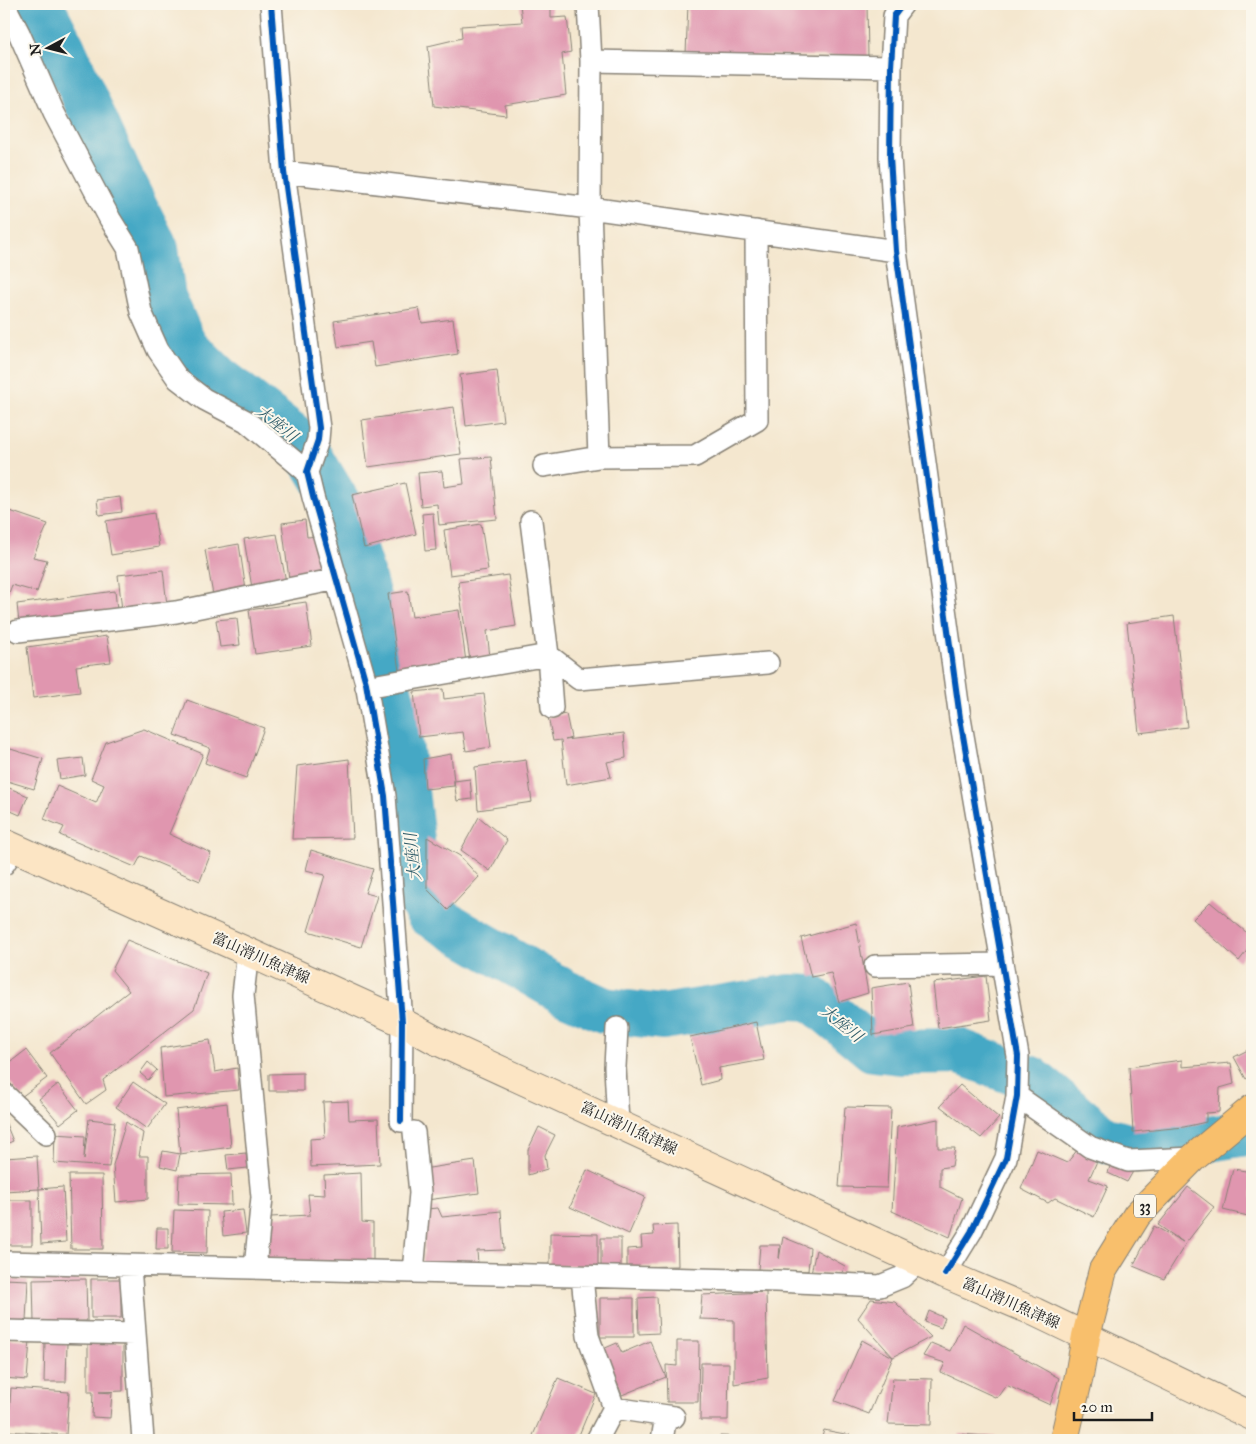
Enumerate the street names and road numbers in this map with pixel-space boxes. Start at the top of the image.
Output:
street label: 富山滑川魚津線 [209,928,313,988]
street label: 富山滑川魚津線 [578,1098,680,1158]
road number: 33 [1134,1194,1156,1218]
street label: 富山滑川魚津線 [959,1273,1063,1333]

